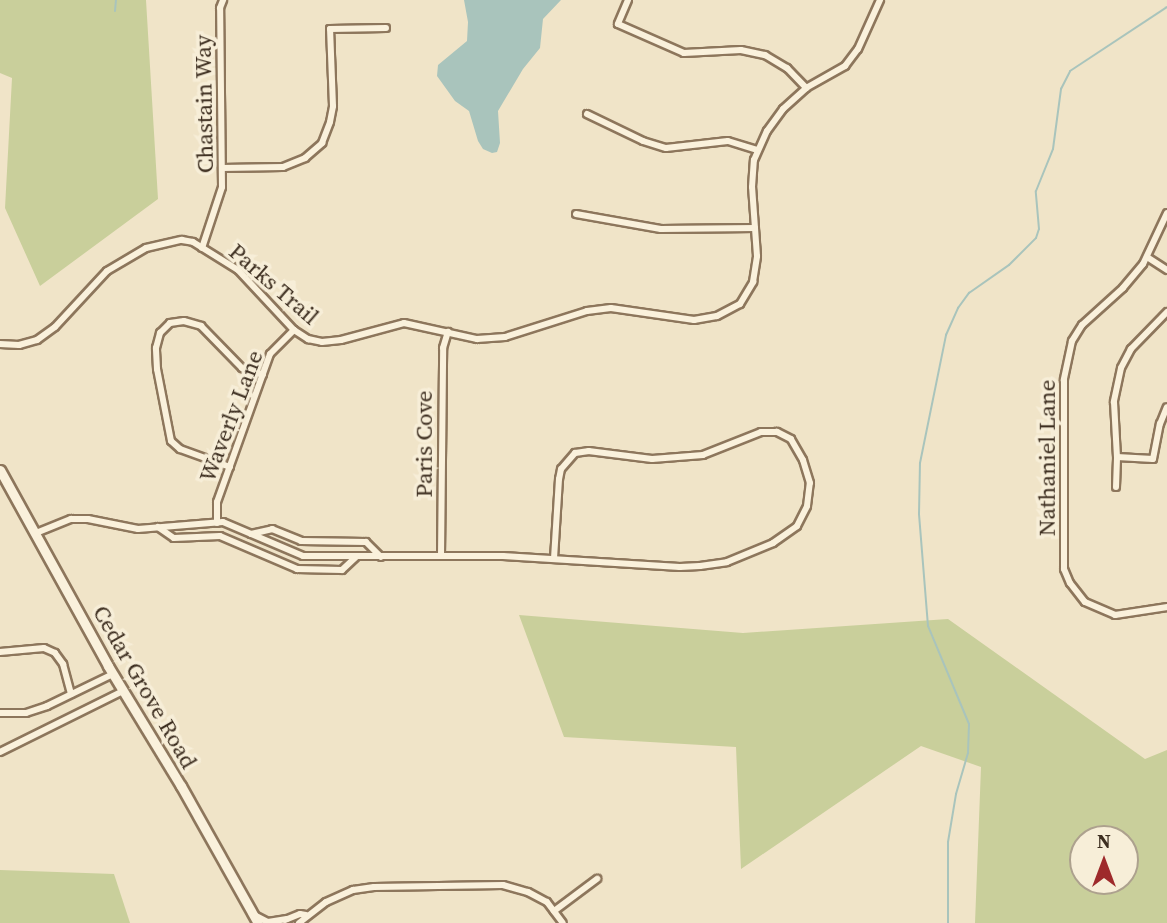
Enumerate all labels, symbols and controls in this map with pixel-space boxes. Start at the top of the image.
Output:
street label: Chastain Way [189,34,219,174]
street label: Parks Trail [223,237,325,331]
street label: Waverly Lane [193,346,269,486]
street label: Nathaniel Lane [1033,380,1061,536]
street label: Paris Cove [410,390,438,498]
street label: Cedar Grove Road [87,600,203,774]
north arrow [1069,825,1139,895]
text: N [1097,828,1111,854]

